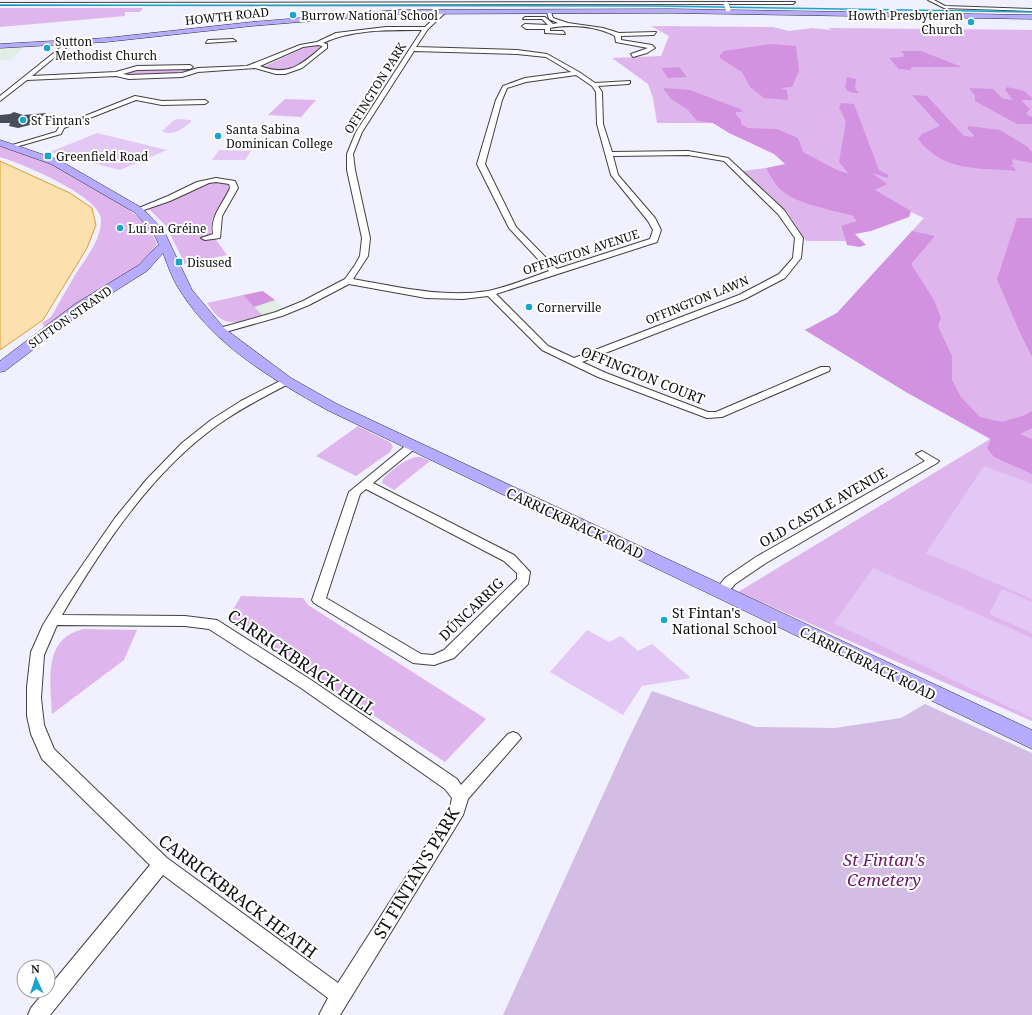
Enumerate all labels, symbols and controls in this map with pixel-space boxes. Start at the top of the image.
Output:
street label: HOWTH ROAD [184,3,270,29]
place label: Burrow National School [301,7,438,24]
place label: Howth Presbyterian Church [848,7,963,38]
marker: Burrow National School [288,10,298,20]
marker: Howth Presbyterian Church [966,17,976,27]
place label: Sutton Methodist Church [55,33,158,64]
street label: OFFINGTON PARK [340,39,410,137]
marker: Sutton Methodist Church [42,43,52,53]
place label: St Fintan's [31,112,90,129]
marker: St Fintan's [18,115,28,125]
place label: Santa Sabina Dominican College [226,121,333,152]
marker: Santa Sabina Dominican College [213,131,223,141]
place label: Greenfield Road [56,148,149,165]
marker: Greenfield Road [43,151,53,161]
place label: Luí na Gréine [128,220,206,237]
marker: Luí na Gréine [115,223,125,233]
street label: OFFINGTON AVENUE [521,225,641,279]
place label: Disused [187,254,232,271]
marker: Disused [174,257,184,267]
street label: OFFINGTON LAWN [643,272,751,328]
street label: SUTTON STRAND [25,282,115,352]
place label: Cornerville [537,299,601,316]
marker: Cornerville [524,302,534,312]
street label: OFFINGTON COURT [578,341,708,409]
street label: OLD CASTLE AVENUE [756,462,891,551]
street label: CARRICKBRACK ROAD [503,483,647,563]
street label: DÚNCARRIG [435,573,507,645]
place label: St Fintan's National School [672,603,777,638]
street label: CARRICKBRACK HILL [223,604,381,720]
marker: St Fintan's National School [659,615,669,625]
street label: CARRICKBRACK ROAD [797,622,939,704]
street label: ST FINTAN'S PARK [368,802,465,943]
street label: CARRICKBRACK HEATH [154,829,322,963]
park label: St Fintan's Cemetery [843,848,925,891]
north arrow [16,959,56,999]
text: N [31,961,41,976]

